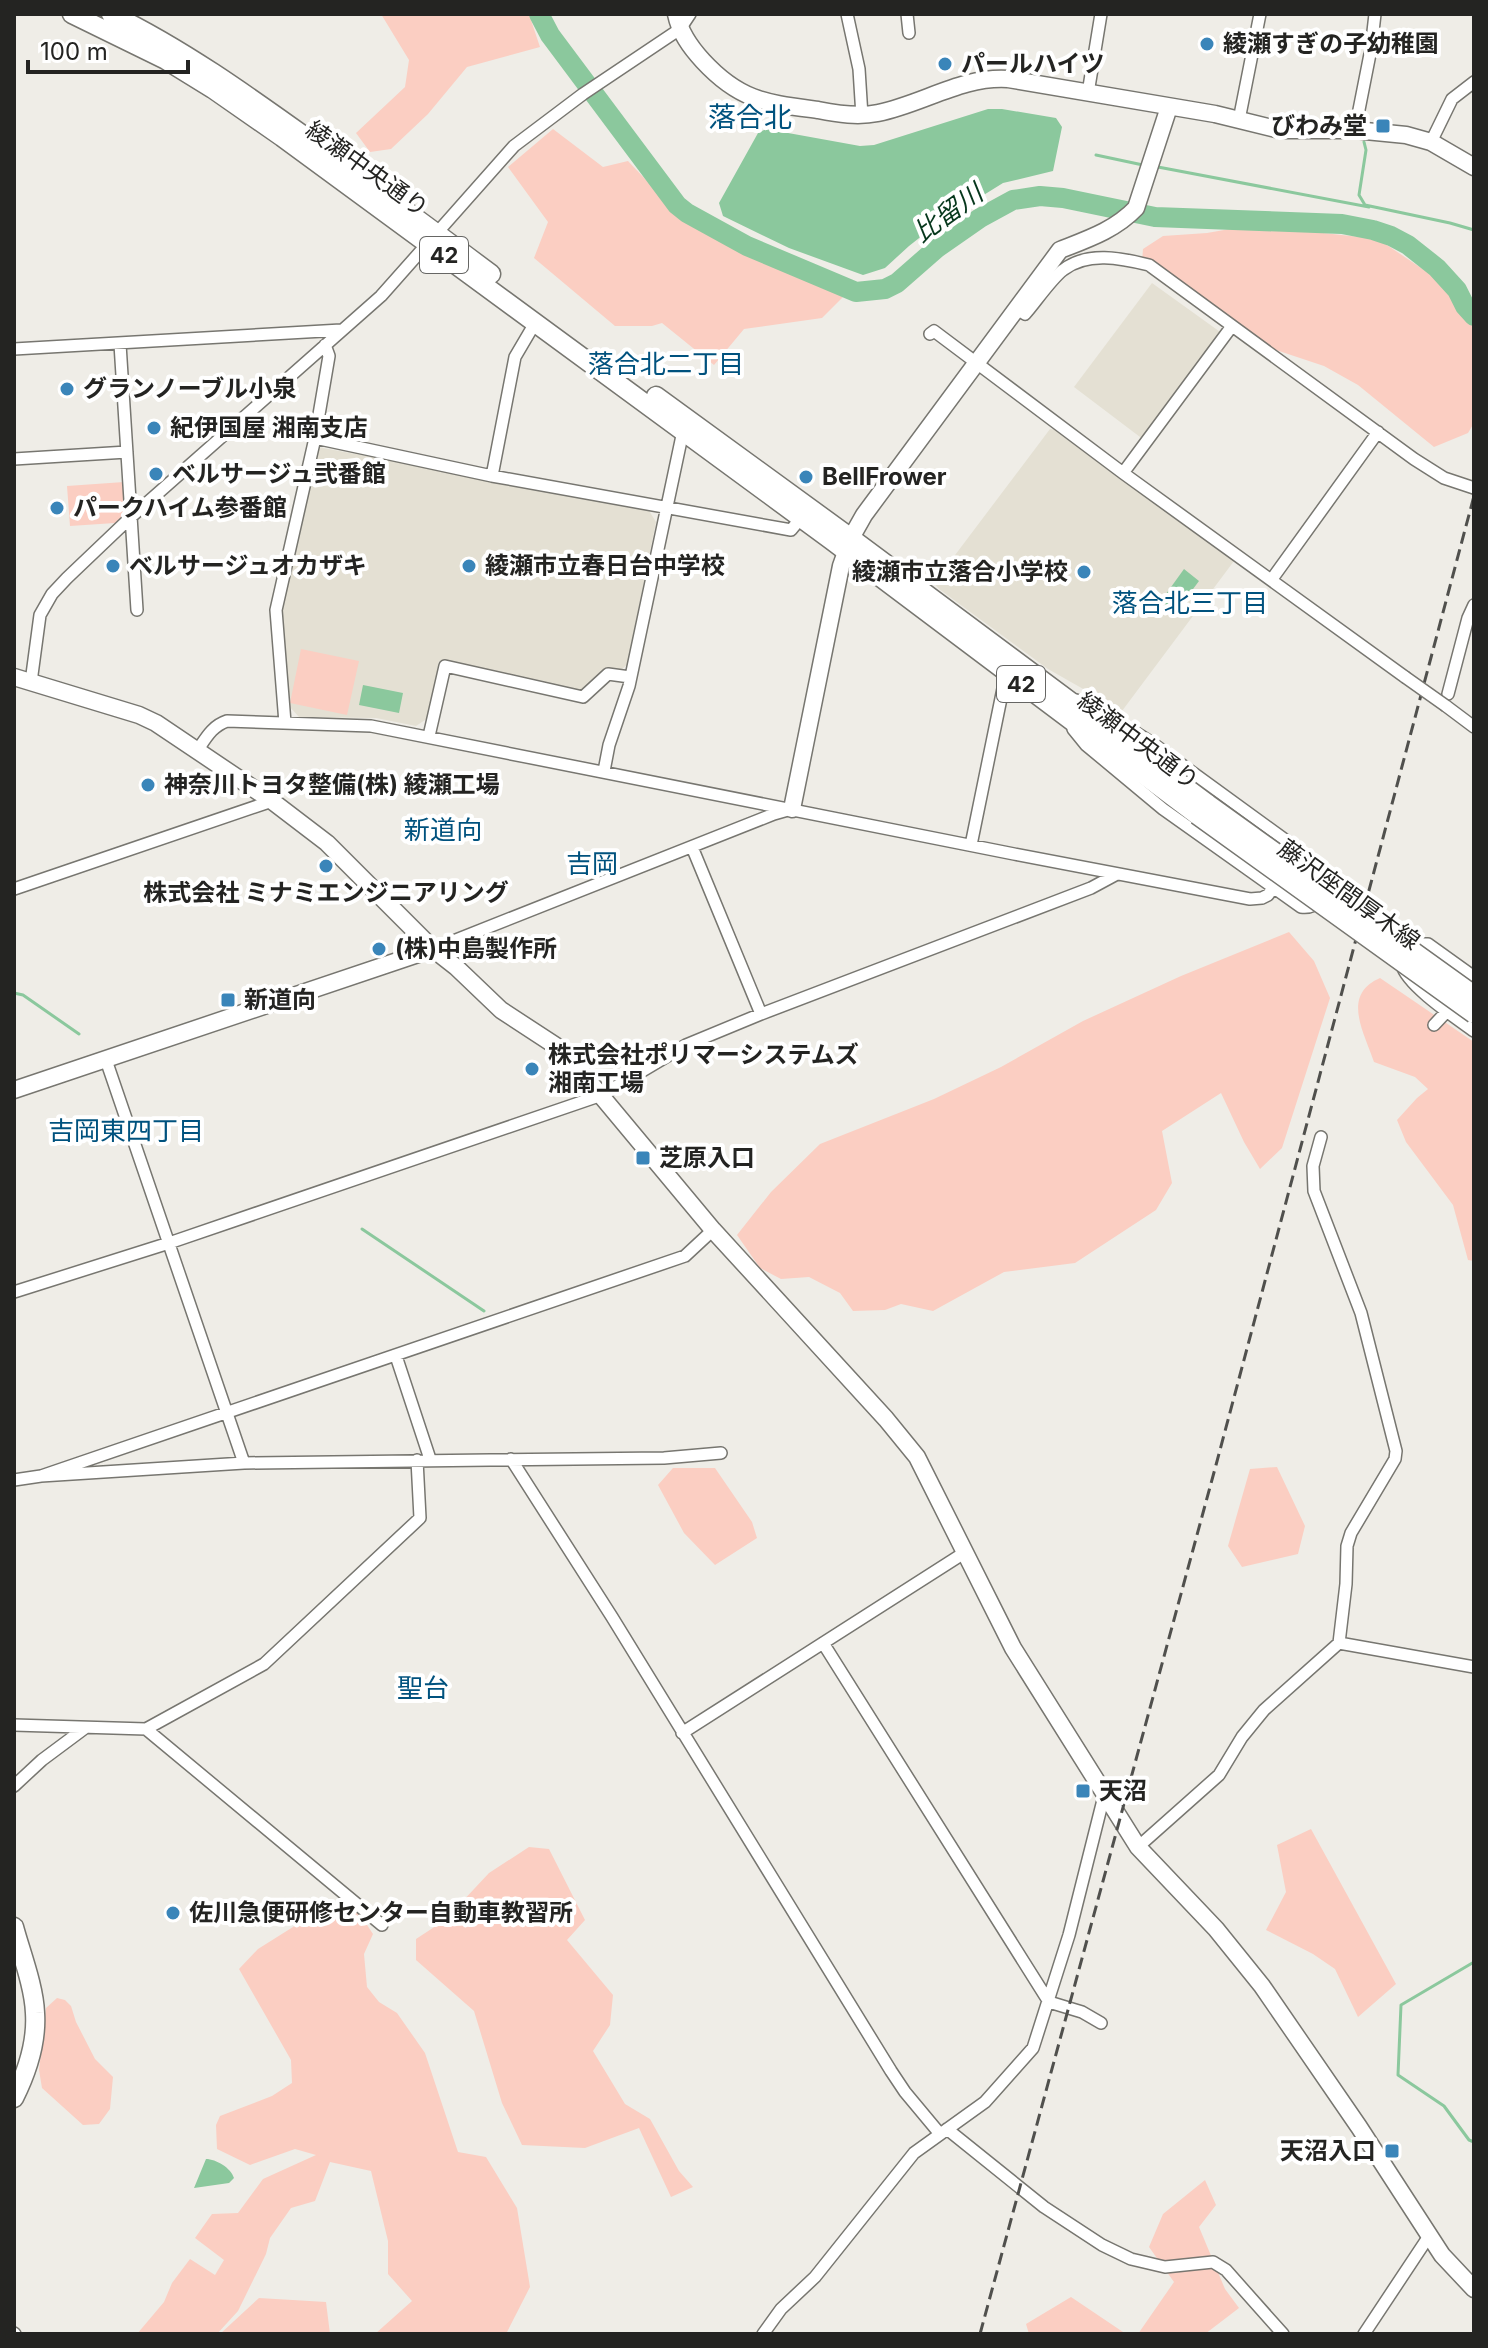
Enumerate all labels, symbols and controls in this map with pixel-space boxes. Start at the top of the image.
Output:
scale bar [28,24,188,74]
place label: 綾瀬すぎの子幼稚園 [1223,29,1439,58]
marker: 綾瀬すぎの子幼稚園 [1198,35,1216,53]
text: 100 m [40,37,108,66]
place label: パールハイツ [961,49,1105,78]
marker: パールハイツ [936,55,954,73]
district label: 落合北 [708,100,792,134]
place label: びわみ堂 [1271,111,1367,140]
street label: 綾瀬中央通り [301,115,434,223]
marker: びわみ堂 [1374,117,1392,135]
water label: 比留川 [907,175,991,248]
road number: 42 [420,237,468,273]
district label: 落合北二丁目 [588,348,744,379]
place label: グランノーブル小泉 [83,374,296,403]
marker: グランノーブル小泉 [58,380,76,398]
place label: 紀伊国屋 湘南支店 [170,413,368,442]
marker: 紀伊国屋 湘南支店 [145,419,163,437]
place label: ベルサージュ弐番館 [172,459,386,488]
place label: BellFrower [822,462,947,491]
marker: ベルサージュ弐番館 [147,465,165,483]
marker: BellFrower [797,468,815,486]
place label: パークハイム参番館 [73,493,287,522]
marker: パークハイム参番館 [48,499,66,517]
place label: ベルサージュオカザキ [129,551,367,580]
place label: 綾瀬市立春日台中学校 [485,551,725,580]
marker: ベルサージュオカザキ [104,557,122,575]
marker: 綾瀬市立春日台中学校 [460,557,478,575]
place label: 綾瀬市立落合小学校 [852,557,1068,586]
marker: 綾瀬市立落合小学校 [1075,563,1093,581]
district label: 落合北三丁目 [1112,587,1268,618]
road number: 42 [997,666,1045,702]
street label: 綾瀬中央通り [1072,686,1205,796]
place label: 神奈川トヨタ整備(株) 綾瀬工場 [164,770,500,799]
marker: 神奈川トヨタ整備(株) 綾瀬工場 [139,776,157,794]
district label: 新道向 [404,814,482,845]
street label: 藤沢座間厚木線 [1273,833,1426,956]
district label: 吉岡 [566,848,618,879]
marker: 株式会社 ミナミエンジニアリング [317,857,335,875]
place label: 株式会社 ミナミエンジニアリング [143,878,509,907]
place label: (株)中島製作所 [395,934,557,963]
marker: (株)中島製作所 [370,940,388,958]
place label: 新道向 [244,985,316,1014]
marker: 新道向 [219,991,237,1009]
place label: 株式会社ポリマーシステムズ 湘南工場 [548,1040,859,1097]
marker: 株式会社ポリマーシステムズ 湘南工場 [523,1060,541,1078]
district label: 吉岡東四丁目 [48,1115,204,1146]
place label: 芝原入口 [659,1143,755,1172]
marker: 芝原入口 [634,1149,652,1167]
district label: 聖台 [397,1672,449,1703]
place label: 天沼 [1099,1776,1147,1805]
marker: 天沼 [1074,1782,1092,1800]
place label: 佐川急便研修センター自動車教習所 [189,1898,573,1927]
marker: 佐川急便研修センター自動車教習所 [164,1904,182,1922]
place label: 天沼入口 [1280,2136,1376,2165]
marker: 天沼入口 [1383,2142,1401,2160]

